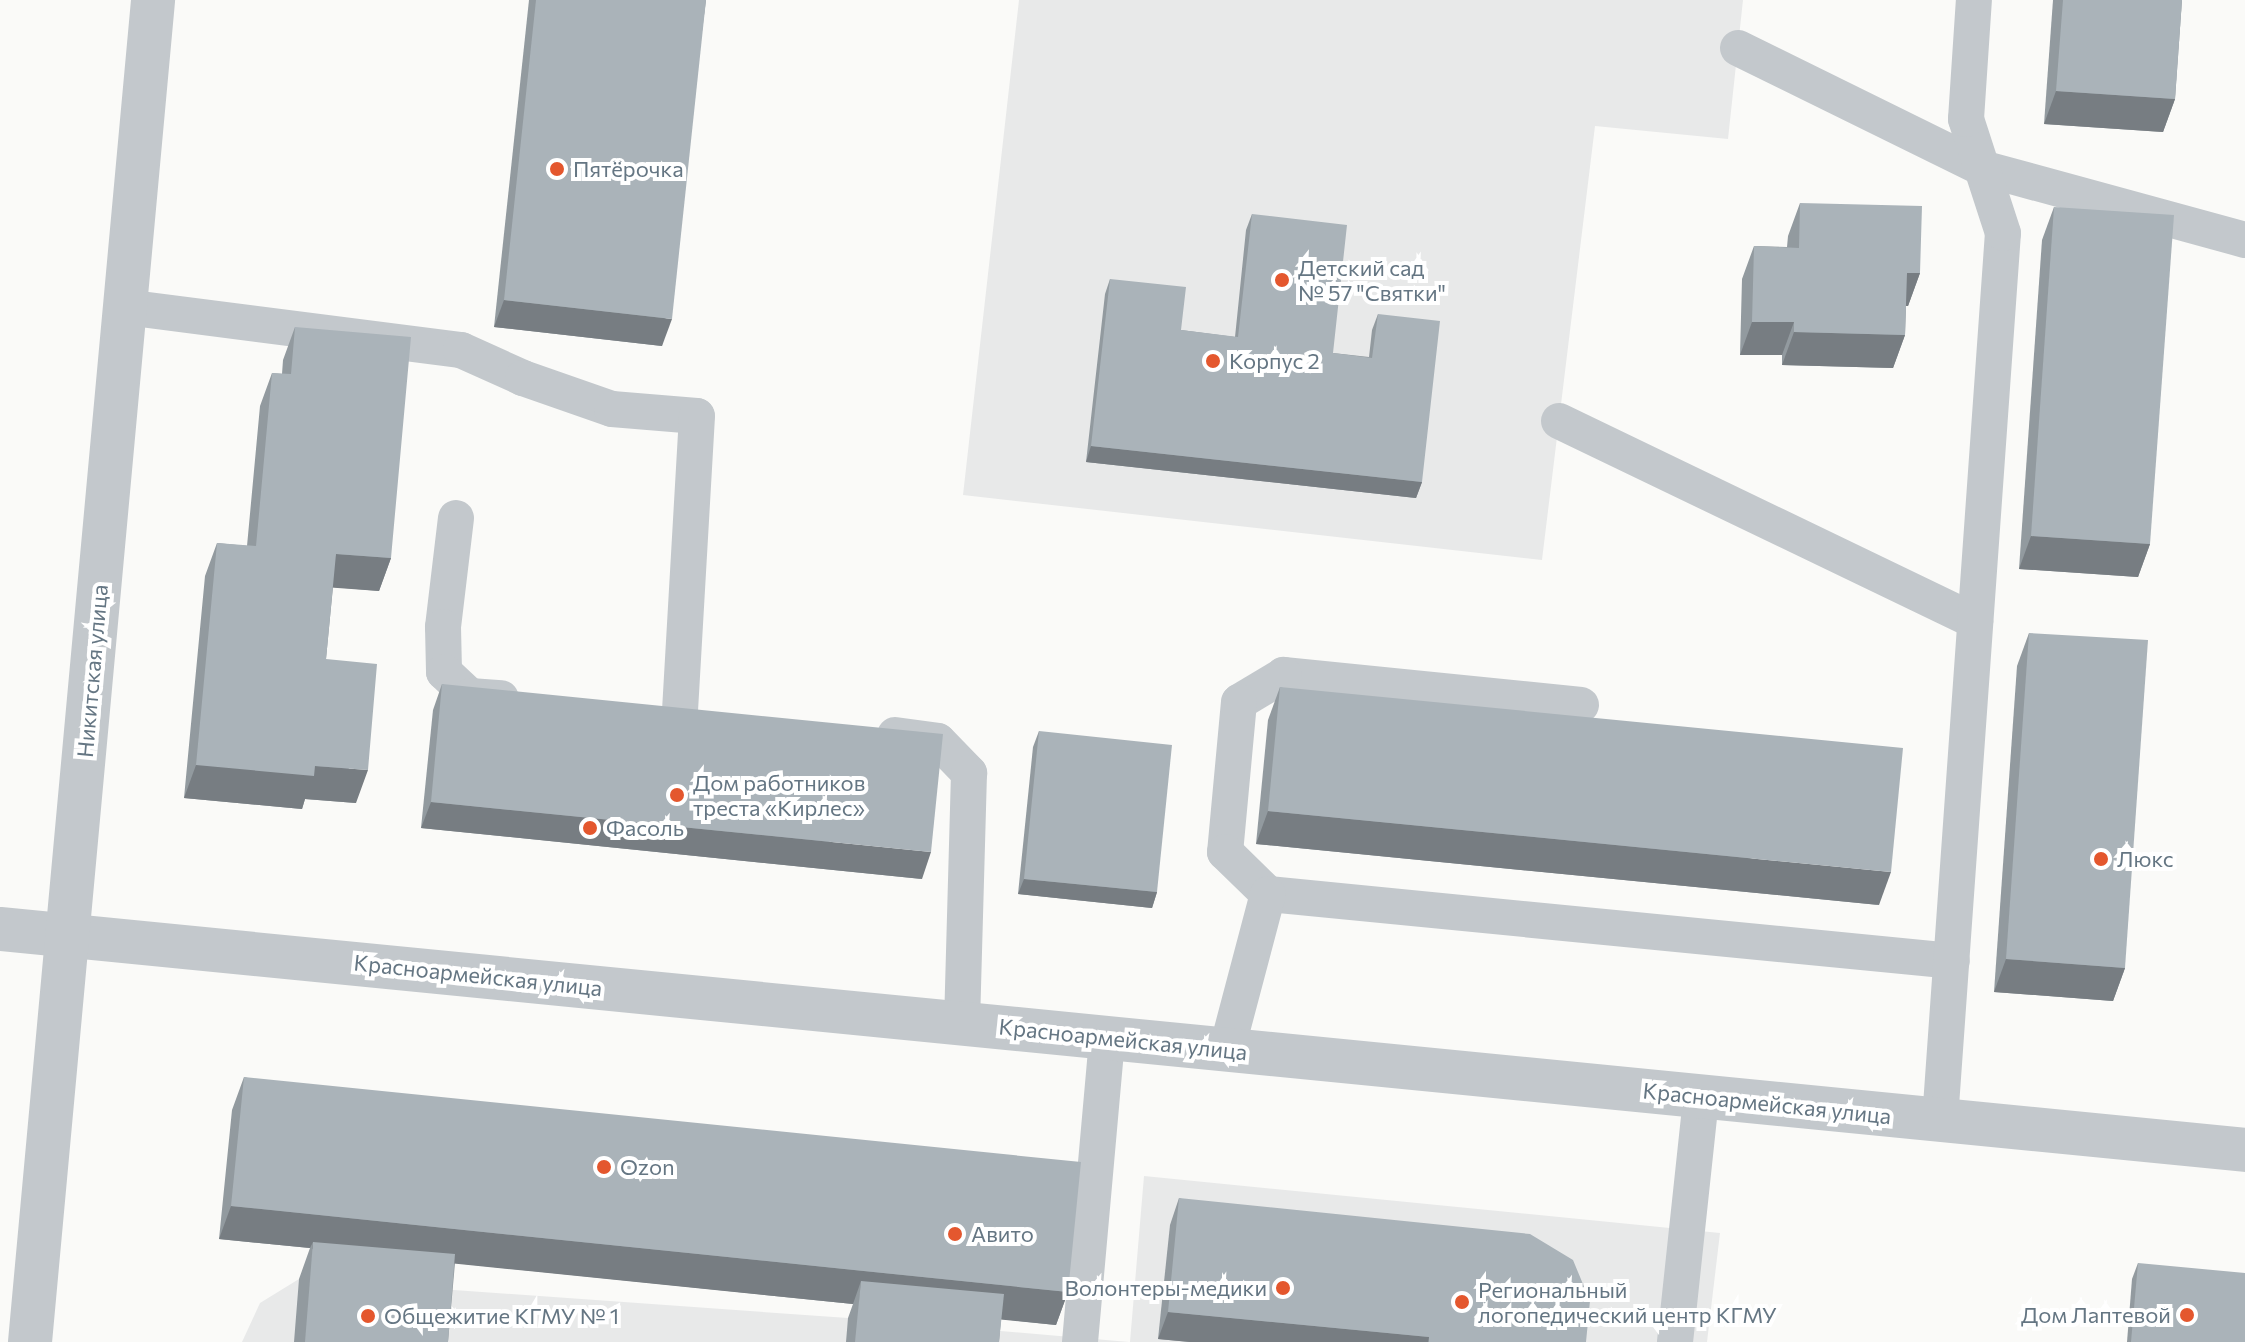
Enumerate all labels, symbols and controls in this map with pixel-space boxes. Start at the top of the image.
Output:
place label: Пятёрочка [573,156,684,182]
marker: Пятёрочка [548,160,566,178]
place label: Детский сад № 57 "Святки" [1298,254,1446,306]
marker: Детский сад № 57 "Святки" [1273,271,1291,289]
place label: Корпус 2 [1229,348,1320,374]
marker: Корпус 2 [1204,352,1222,370]
street label: Никитская улица [71,583,113,759]
place label: Дом работников треста «Кирлес» [693,769,865,820]
marker: Дом работников треста «Кирлес» [668,786,686,804]
place label: Фасоль [606,815,684,841]
marker: Фасоль [581,819,599,837]
place label: Люкс [2117,846,2174,872]
marker: Люкс [2092,850,2110,868]
street label: Красноармейская улица [352,949,604,1001]
street label: Красноармейская улица [997,1013,1249,1065]
street label: Красноармейская улица [1641,1077,1893,1129]
place label: Ozon [620,1154,675,1180]
marker: Ozon [595,1158,613,1176]
place label: Авито [971,1221,1034,1247]
marker: Авито [946,1225,964,1243]
place label: Волонтеры-медики [1064,1275,1267,1301]
place label: Региональный логопедический центр КГМУ [1478,1276,1777,1328]
marker: Волонтеры-медики [1274,1279,1292,1297]
marker: Региональный логопедический центр КГМУ [1453,1293,1471,1311]
place label: Дом Лаптевой [2021,1302,2171,1328]
place label: Общежитие КГМУ № 1 [384,1303,619,1329]
marker: Дом Лаптевой [2178,1306,2196,1324]
marker: Общежитие КГМУ № 1 [359,1307,377,1325]

